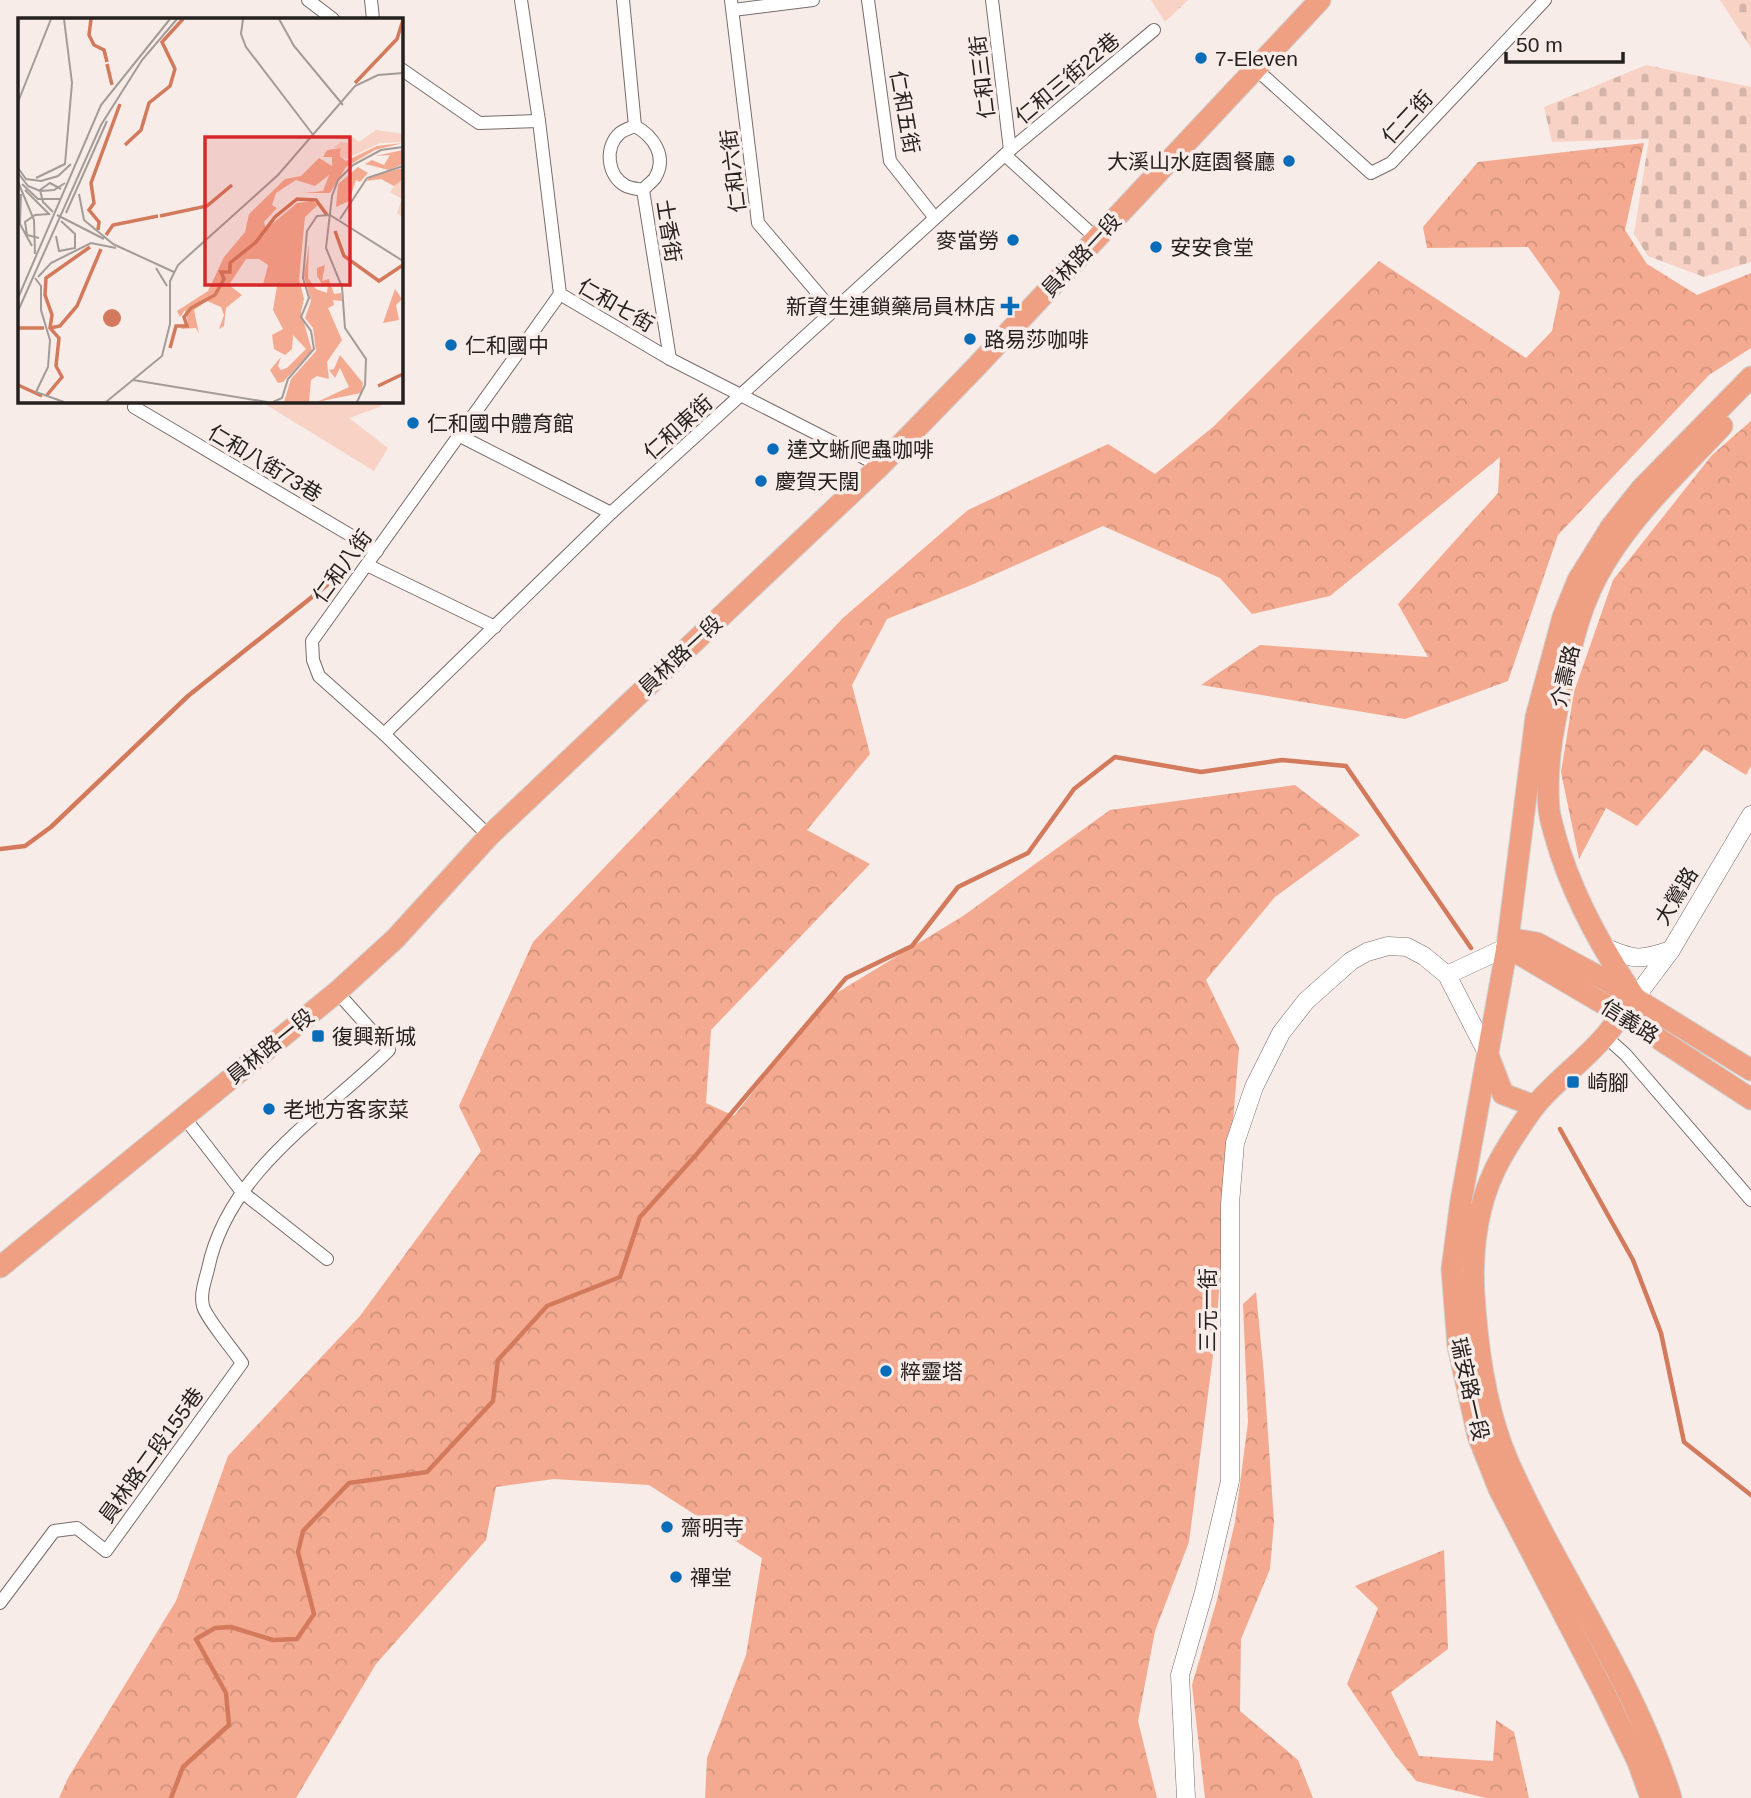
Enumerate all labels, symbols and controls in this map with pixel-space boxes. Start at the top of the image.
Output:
inset map [18,18,402,402]
scale bar [1506,21,1623,65]
street label: 仁和三街22巷 [1010,28,1124,128]
text: 50 m [1516,33,1563,56]
street label: 仁和三街 [965,34,999,120]
place label: 7-Eleven [1215,47,1298,70]
marker: 7-Eleven [1193,50,1209,66]
street label: 仁和五街 [886,69,924,155]
street label: 仁二街 [1377,86,1437,148]
street label: 仁和六街 [716,128,750,214]
place label: 大溪山水庭園餐廳 [1107,150,1275,173]
marker: 大溪山水庭園餐廳 [1281,153,1297,169]
street label: 士香街 [653,198,685,264]
street label: 員林路一段 [1037,209,1125,301]
place label: 麥當勞 [936,229,999,252]
marker: 麥當勞 [1005,232,1021,248]
place label: 安安食堂 [1170,236,1254,259]
marker: 安安食堂 [1148,239,1164,255]
street label: 仁和七街 [574,274,658,336]
place label: 新資生連鎖藥局員林店 [786,295,996,318]
marker: 新資生連鎖藥局員林店 [1002,298,1018,314]
place label: 路易莎咖啡 [984,328,1089,351]
marker: 路易莎咖啡 [962,331,978,347]
place label: 仁和國中 [465,334,549,357]
marker: 仁和國中 [443,337,459,353]
street label: 仁和東街 [639,390,717,464]
place label: 仁和國中體育館 [427,412,574,435]
marker: 仁和國中體育館 [405,415,421,431]
street label: 仁和八街73巷 [204,420,326,506]
place label: 達文蜥爬蟲咖啡 [787,438,934,461]
marker: 達文蜥爬蟲咖啡 [765,441,781,457]
place label: 慶賀天闊 [775,470,859,493]
marker: 慶賀天闊 [753,473,769,489]
street label: 仁和八街 [308,525,376,607]
street label: 員林路一段 [634,611,726,699]
street label: 介壽路 [1547,643,1583,709]
street label: 大鶯路 [1650,863,1702,929]
street label: 信義路 [1597,995,1663,1047]
street label: 員林路一段 [222,1004,318,1088]
place label: 復興新城 [332,1025,416,1048]
marker: 復興新城 [310,1028,326,1044]
place label: 崎腳 [1587,1071,1629,1094]
marker: 崎腳 [1565,1074,1581,1090]
place label: 老地方客家菜 [283,1098,409,1121]
marker: 老地方客家菜 [261,1101,277,1117]
street label: 三元一街 [1196,1268,1219,1352]
street label: 瑞安路一段 [1447,1335,1493,1443]
place label: 粹靈塔 [900,1360,963,1383]
marker: 粹靈塔 [878,1363,894,1379]
street label: 員林路二段155巷 [94,1383,208,1527]
place label: 齋明寺 [681,1516,744,1539]
marker: 齋明寺 [659,1519,675,1535]
place label: 禪堂 [690,1566,732,1589]
marker: 禪堂 [668,1569,684,1585]

